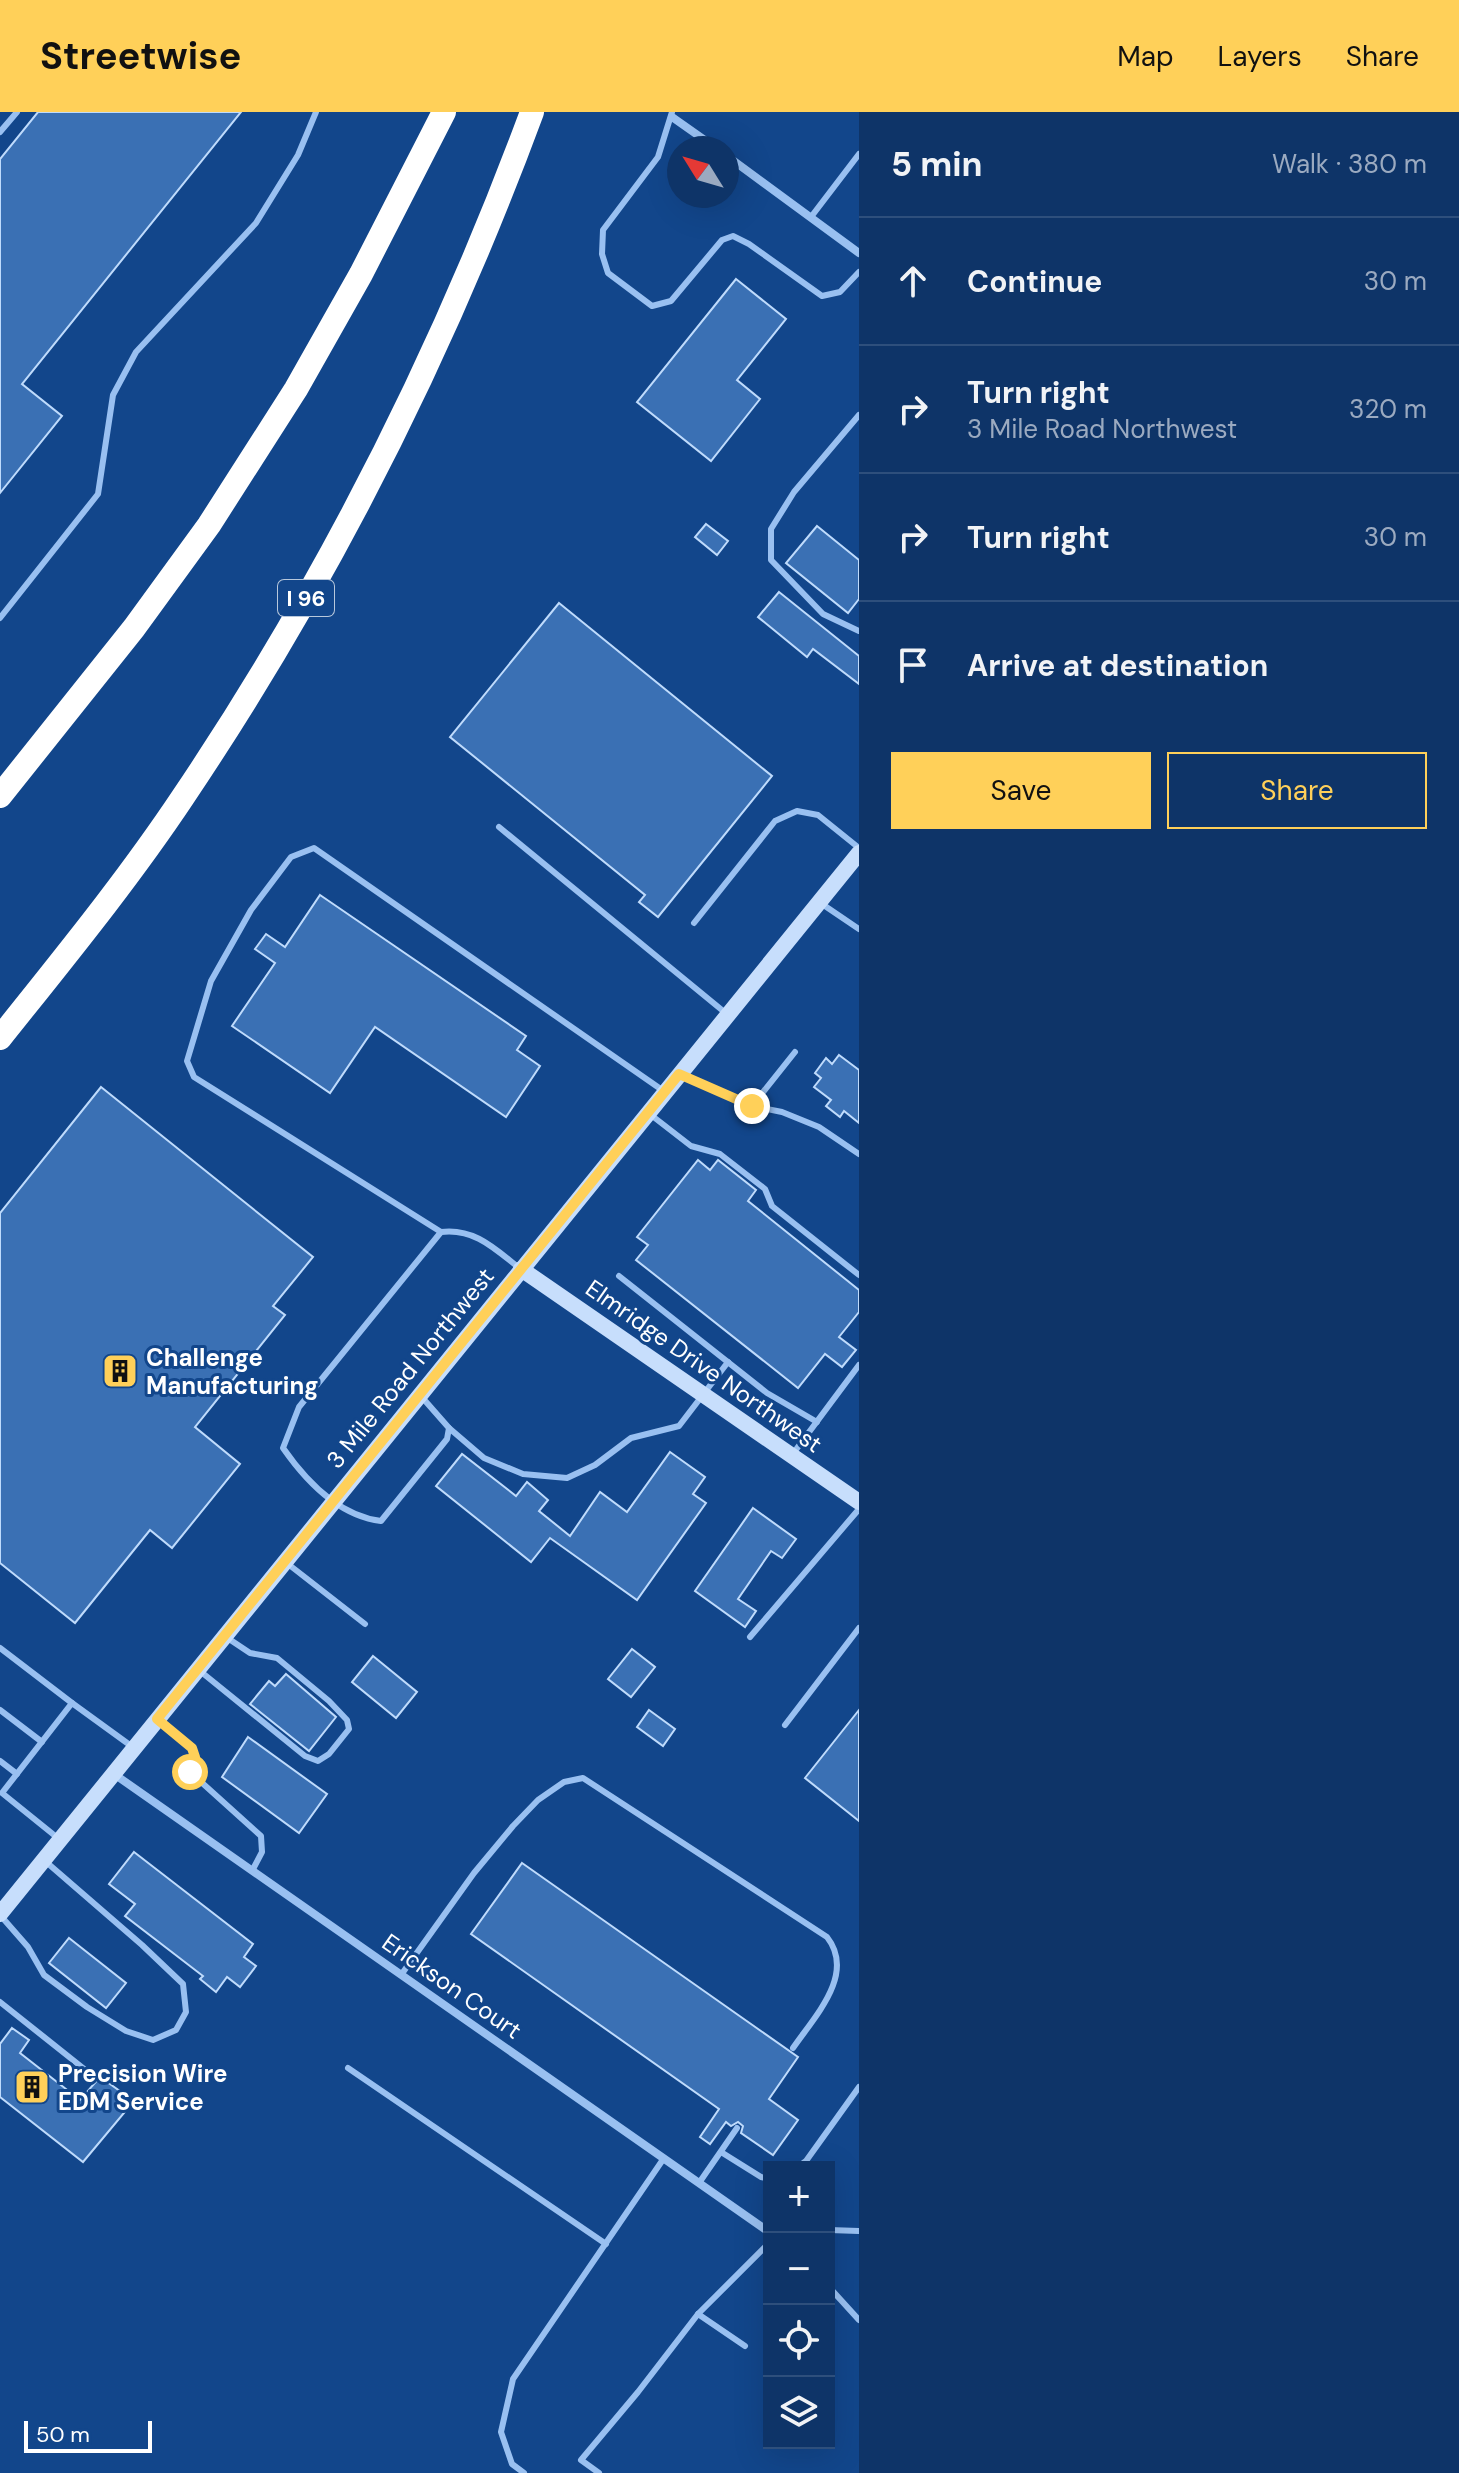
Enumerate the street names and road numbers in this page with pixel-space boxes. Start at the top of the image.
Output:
road number: I 96 [278,580,334,616]
street label: 3 Mile Road Northwest [319,1261,501,1475]
street label: Elmridge Drive Northwest [580,1273,828,1459]
street label: Erickson Court [376,1926,528,2046]

